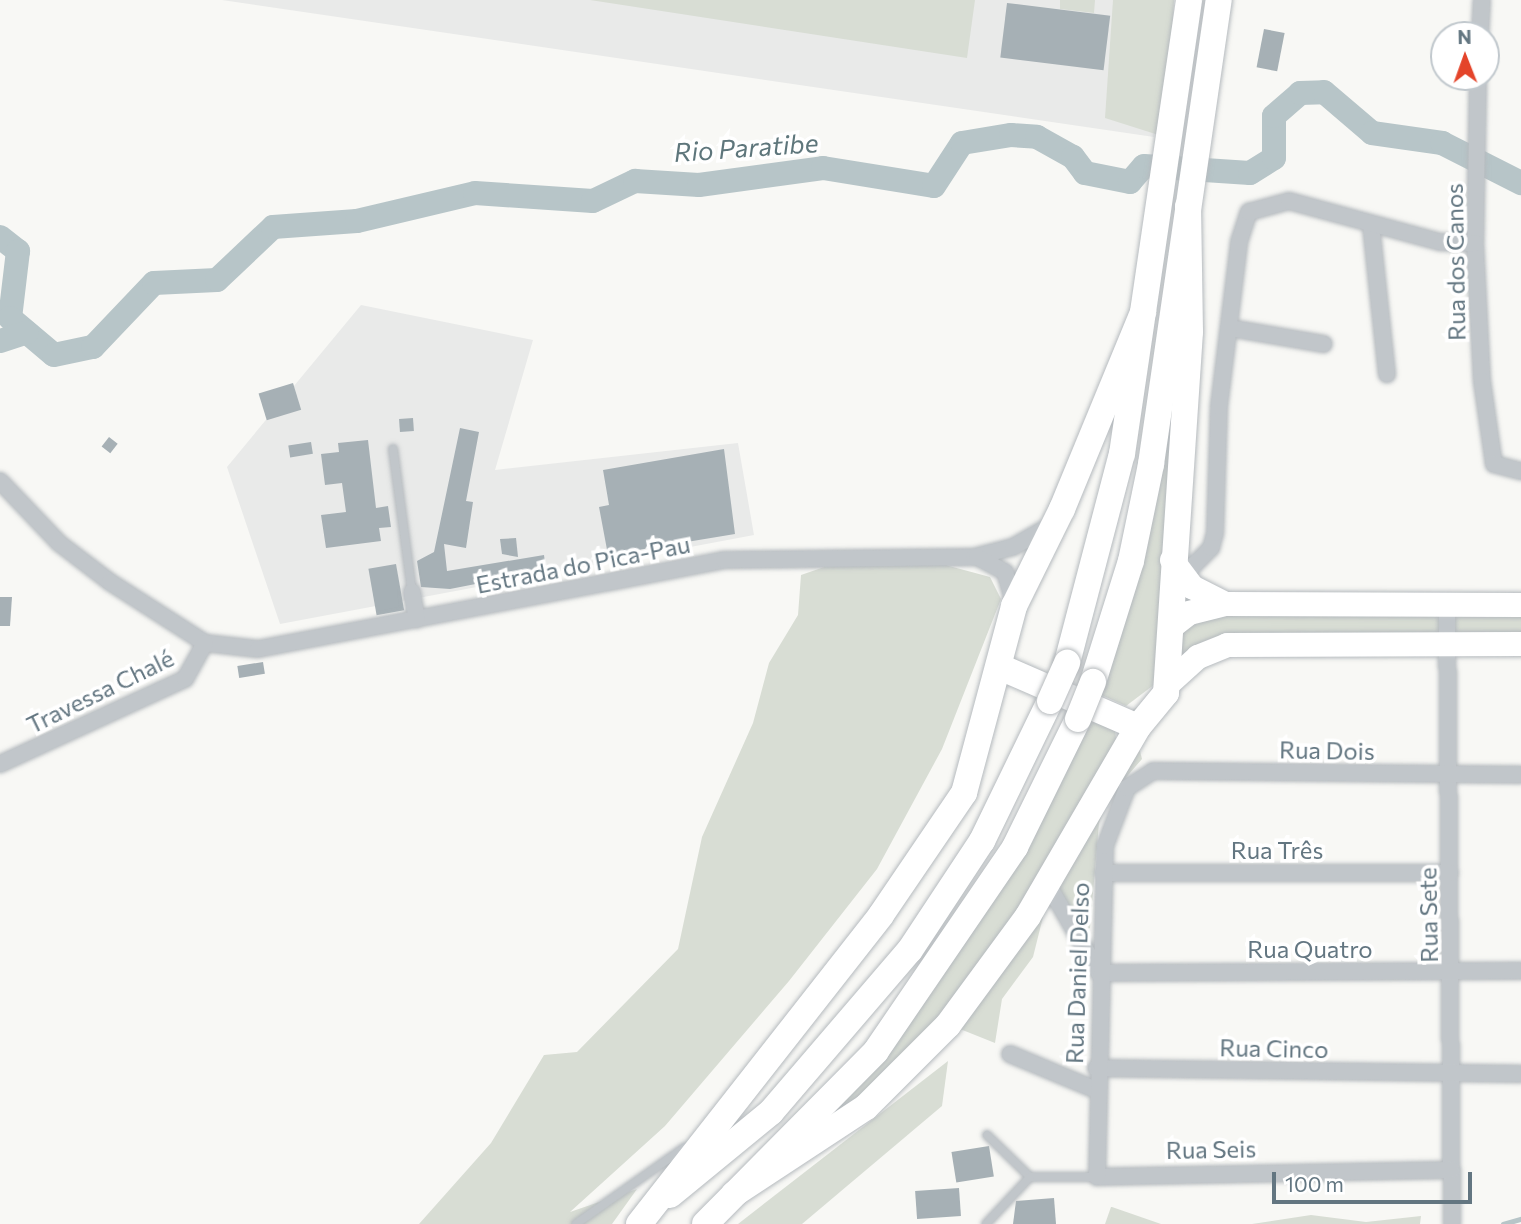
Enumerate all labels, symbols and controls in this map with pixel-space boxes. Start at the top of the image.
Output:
north arrow [1430,21,1500,91]
text: N [1457,25,1472,48]
water label: Rio Paratibe [673,126,819,168]
street label: Rua dos Canos [1439,183,1471,341]
street label: Estrada do Pica-Pau [474,529,692,599]
street label: Travessa Chalé [22,643,178,739]
street label: Rua Dois [1279,735,1375,765]
street label: Rua Três [1231,836,1323,864]
street label: Rua Sete [1413,867,1443,963]
street label: Rua Daniel Delso [1059,882,1095,1064]
street label: Rua Quatro [1247,935,1373,963]
street label: Rua Cinco [1219,1033,1329,1063]
street label: Rua Seis [1166,1134,1256,1164]
scale bar [1276,1158,1476,1202]
text: 100 m [1285,1171,1344,1196]

